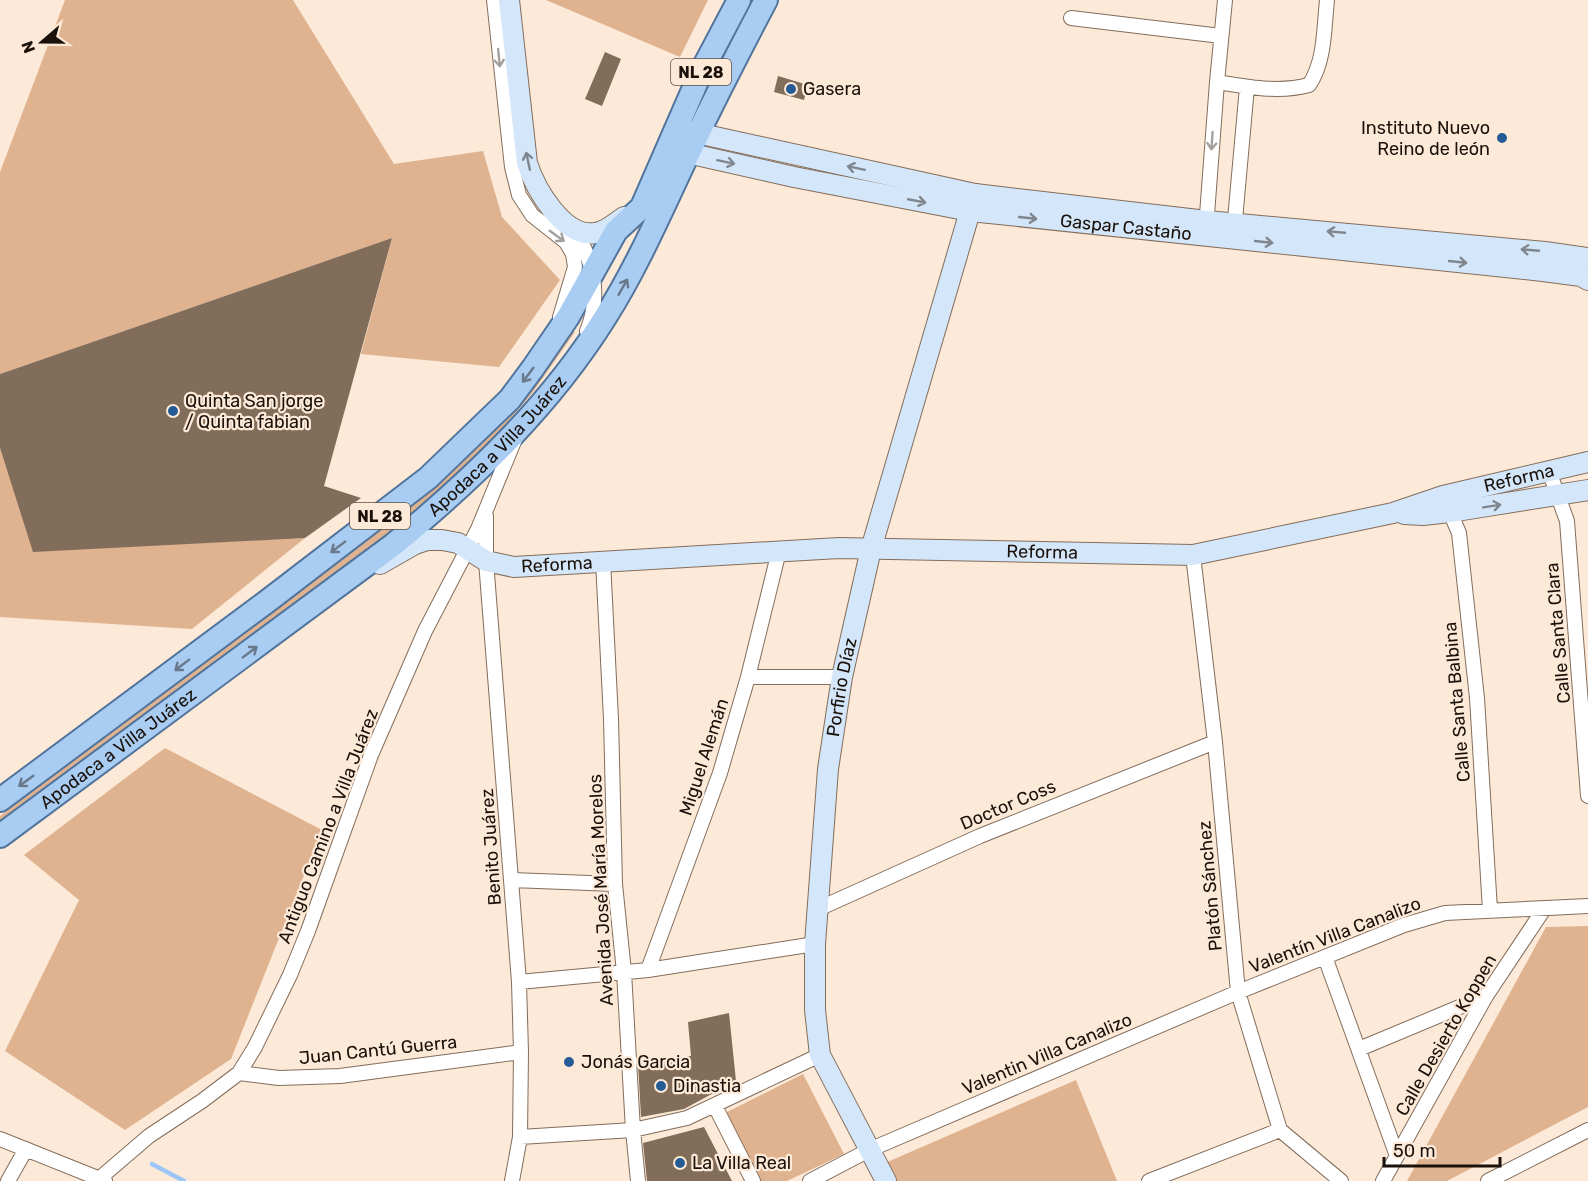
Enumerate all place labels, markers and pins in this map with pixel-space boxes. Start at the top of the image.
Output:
place label: Gasera [803,78,861,100]
marker: Gasera [784,82,798,96]
place label: Instituto Nuevo Reino de león [1361,117,1490,160]
marker: Instituto Nuevo Reino de león [1495,131,1509,145]
place label: Quinta San jorge / Quinta fabian [185,390,323,433]
marker: Quinta San jorge / Quinta fabian [166,404,180,418]
place label: Jonás Garcia [581,1051,690,1073]
marker: Jonás Garcia [562,1055,576,1069]
place label: Dinastia [673,1075,741,1097]
marker: Dinastia [654,1079,668,1093]
place label: La Villa Real [692,1152,791,1174]
marker: La Villa Real [673,1156,687,1170]

